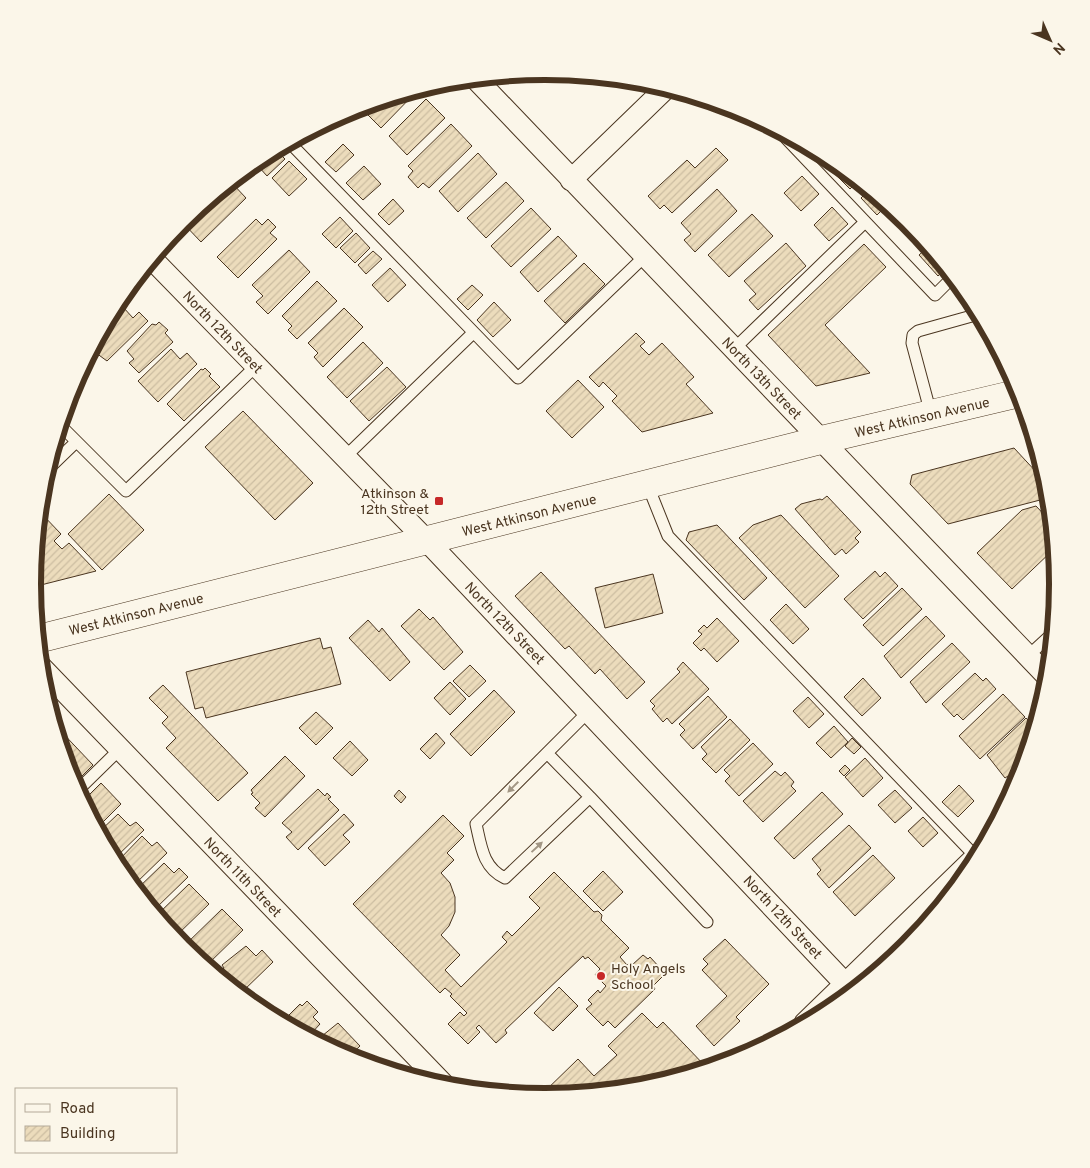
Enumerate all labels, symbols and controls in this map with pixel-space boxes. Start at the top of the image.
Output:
north arrow [1025,15,1075,65]
text: N [1049,39,1068,58]
street label: North 12th Street [178,288,266,378]
street label: North 13th Street [717,334,804,424]
street label: West Atkinson Avenue [853,395,992,442]
place label: Atkinson & 12th Street [360,486,430,519]
street label: West Atkinson Avenue [460,492,598,541]
marker: Atkinson & 12th Street [433,495,445,507]
street label: North 12th Street [460,579,548,669]
street label: West Atkinson Avenue [67,591,205,640]
one-way arrow [507,781,519,793]
street label: North 11th Street [199,834,284,922]
one-way arrow [531,841,543,853]
street label: North 12th Street [739,873,825,963]
place label: Holy Angels School [611,961,686,994]
marker: Holy Angels School [595,970,607,982]
legend [15,1088,178,1153]
text: Road [60,1100,95,1119]
text: Building [60,1125,115,1144]

